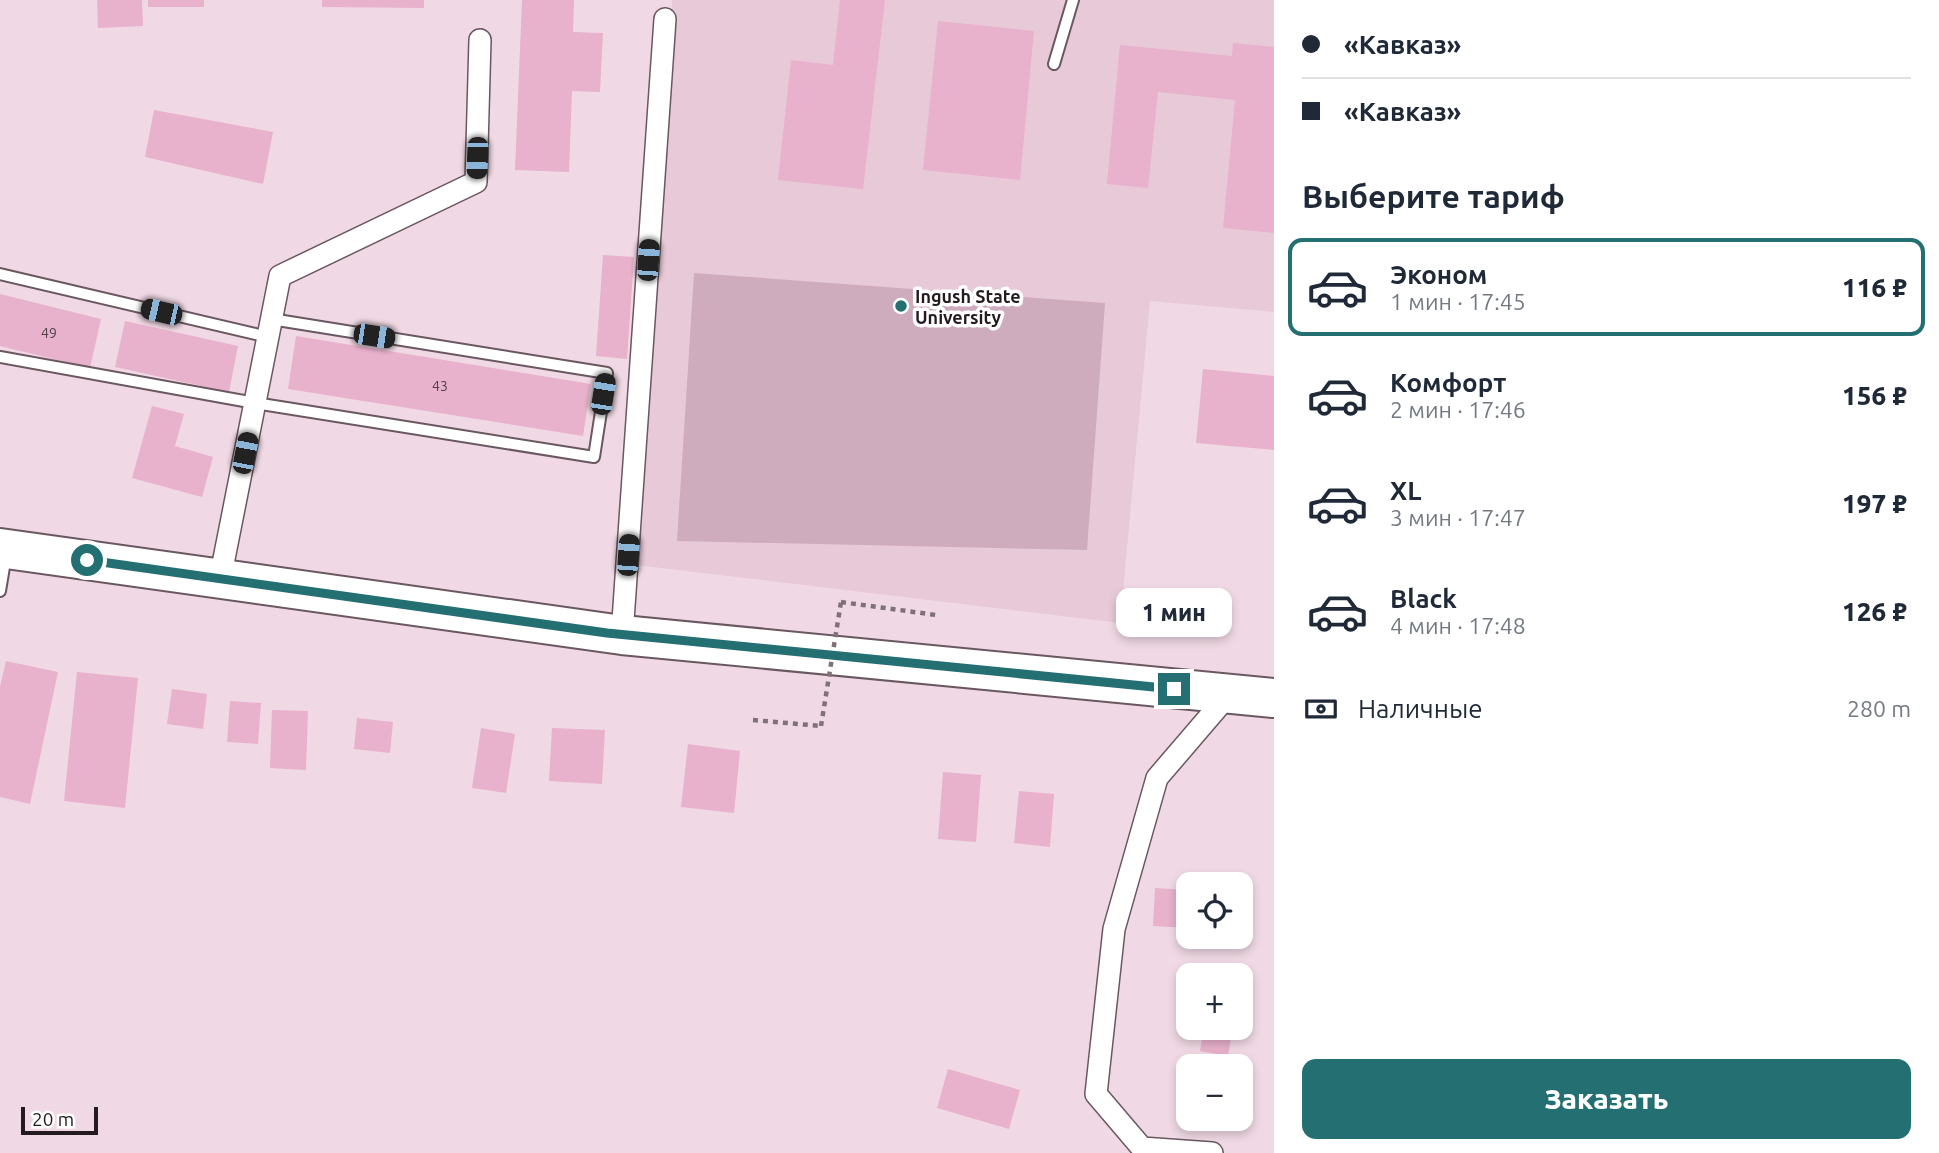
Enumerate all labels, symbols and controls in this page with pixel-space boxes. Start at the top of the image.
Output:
text: «Кавказ» [1344,30,1461,59]
text: «Кавказ» [1344,97,1461,126]
car [466,137,489,179]
text: Выберите тариф [1302,178,1565,214]
car [637,238,660,282]
icon: car [1306,256,1369,319]
text: Эконом [1390,260,1487,289]
text: 116 ₽ [1842,273,1907,302]
place label: Ingush State University [915,286,1021,327]
text: 1 мин · 17:45 [1390,289,1526,314]
car [139,297,184,327]
marker: Ingush State University [893,298,909,314]
car [352,322,397,350]
house number: 49 [41,325,57,341]
icon: car [1306,364,1369,427]
text: Комфорт [1390,368,1506,397]
car [590,372,617,416]
house number: 43 [432,378,448,394]
text: 156 ₽ [1842,381,1907,410]
text: 2 мин · 17:46 [1390,397,1526,422]
car [231,430,260,476]
icon: car [1306,472,1369,535]
text: XL [1390,476,1421,505]
text: 197 ₽ [1842,489,1907,518]
text: 3 мин · 17:47 [1390,505,1526,530]
car [617,533,640,577]
route start [71,544,103,576]
icon: car [1306,580,1369,643]
text: Black [1390,584,1457,613]
callout: 1 мин [1116,588,1232,636]
text: 126 ₽ [1842,597,1907,626]
text: 1 мин [1142,600,1206,625]
text: 4 мин · 17:48 [1390,613,1526,638]
route end [1158,673,1190,705]
icon: cash [1302,690,1340,728]
text: Наличные [1358,694,1483,723]
text: 280 m [1847,696,1911,721]
map controls [1176,872,1253,1131]
button: locate [1176,872,1253,949]
button: + [1176,963,1253,1040]
button: − [1176,1054,1253,1131]
button: Заказать [1302,1059,1911,1139]
scale bar [21,1104,98,1136]
text: 20 m [32,1108,74,1130]

